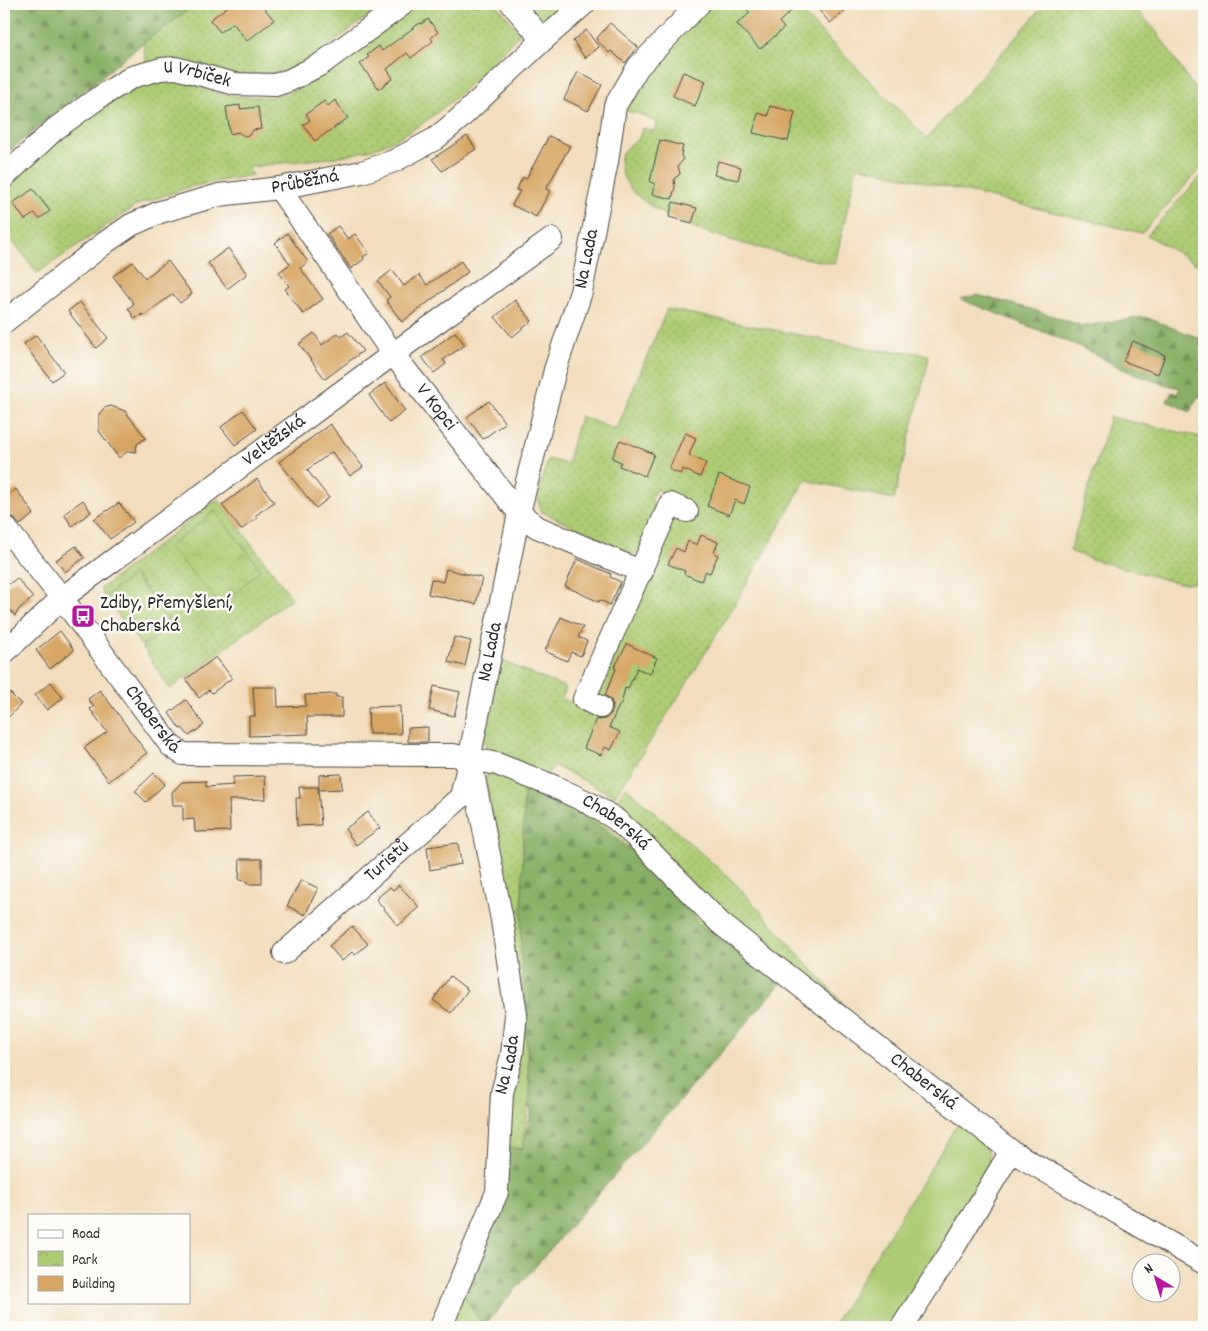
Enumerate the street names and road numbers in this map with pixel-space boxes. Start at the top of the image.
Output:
street label: U Vrbiček [163,54,234,96]
street label: Průběžná [270,163,341,203]
street label: Na Lada [568,226,607,291]
street label: V Kopci [408,378,463,438]
street label: Veltěžská [237,408,312,474]
street label: Na Lada [471,619,511,684]
street label: Chaberská [117,680,185,762]
street label: Chaberská [577,788,657,858]
street label: Turistů [359,834,416,890]
street label: Na Lada [488,1034,528,1098]
street label: Chaberská [883,1046,963,1118]

